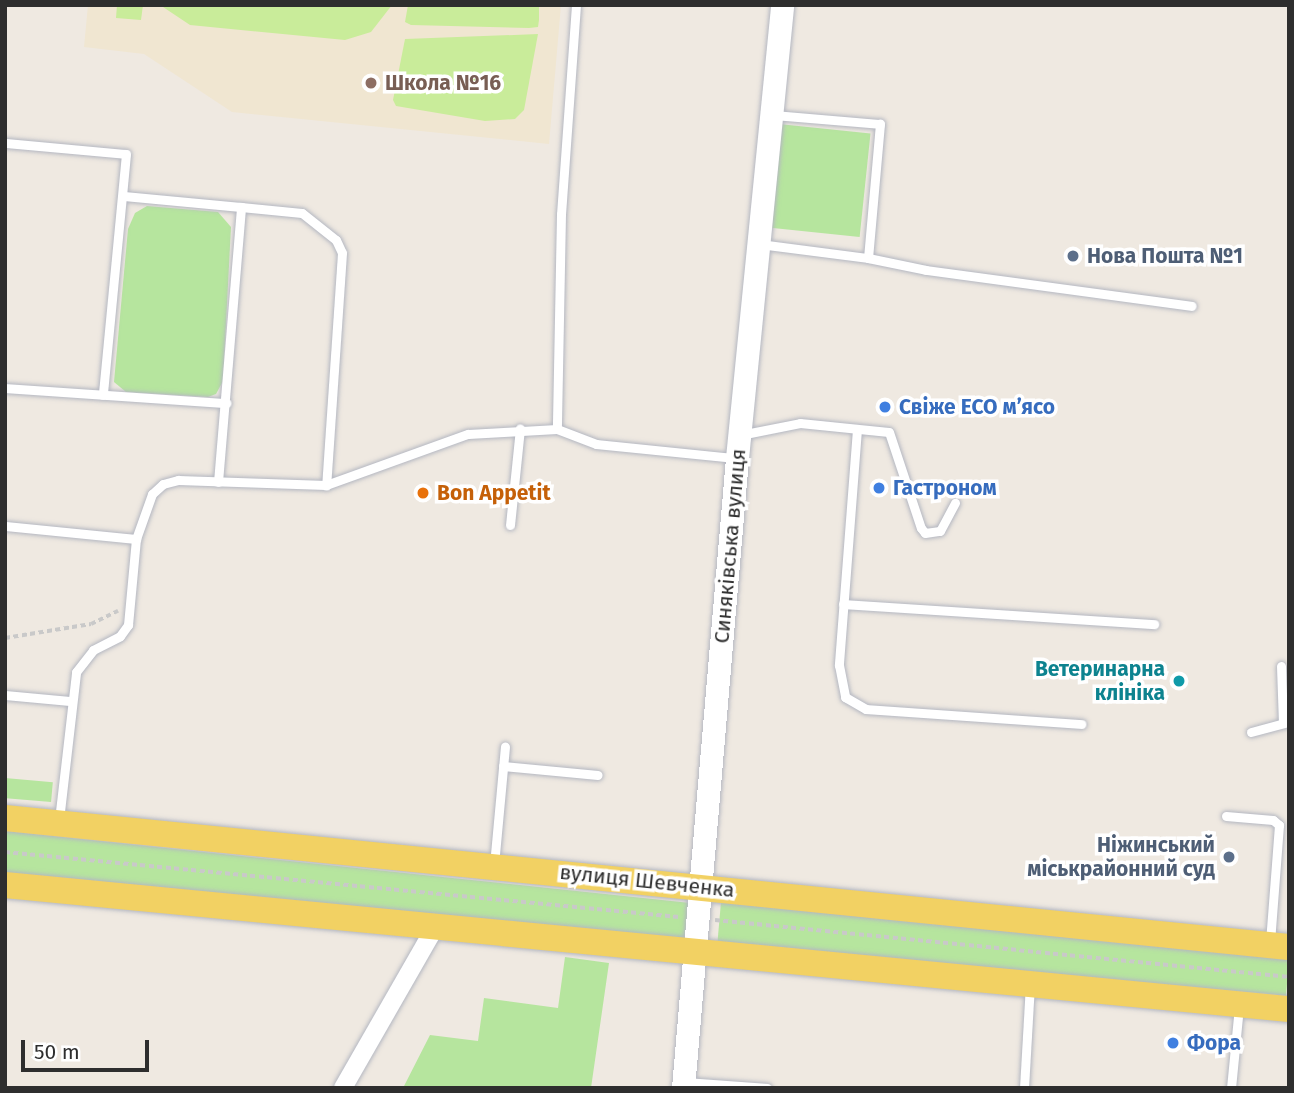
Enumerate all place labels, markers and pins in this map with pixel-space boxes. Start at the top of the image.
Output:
place label: Школа №16 [385,70,501,96]
marker: Школа №16 [363,75,379,91]
place label: Нова Пошта №1 [1087,243,1243,269]
marker: Нова Пошта №1 [1065,248,1081,264]
place label: Свіже ECO м’ясо [899,394,1055,420]
marker: Свіже ECO м’ясо [877,399,893,415]
place label: Гастроном [893,475,997,501]
place label: Bon Appetit [437,480,551,506]
marker: Гастроном [871,480,887,496]
marker: Bon Appetit [415,485,431,501]
place label: Ветеринарна клініка [1035,656,1165,706]
marker: Ветеринарна клініка [1171,673,1187,689]
place label: Ніжинський міськрайонний суд [1027,832,1215,882]
marker: Ніжинський міськрайонний суд [1221,849,1237,865]
place label: Фора [1187,1030,1241,1056]
marker: Фора [1165,1035,1181,1051]

